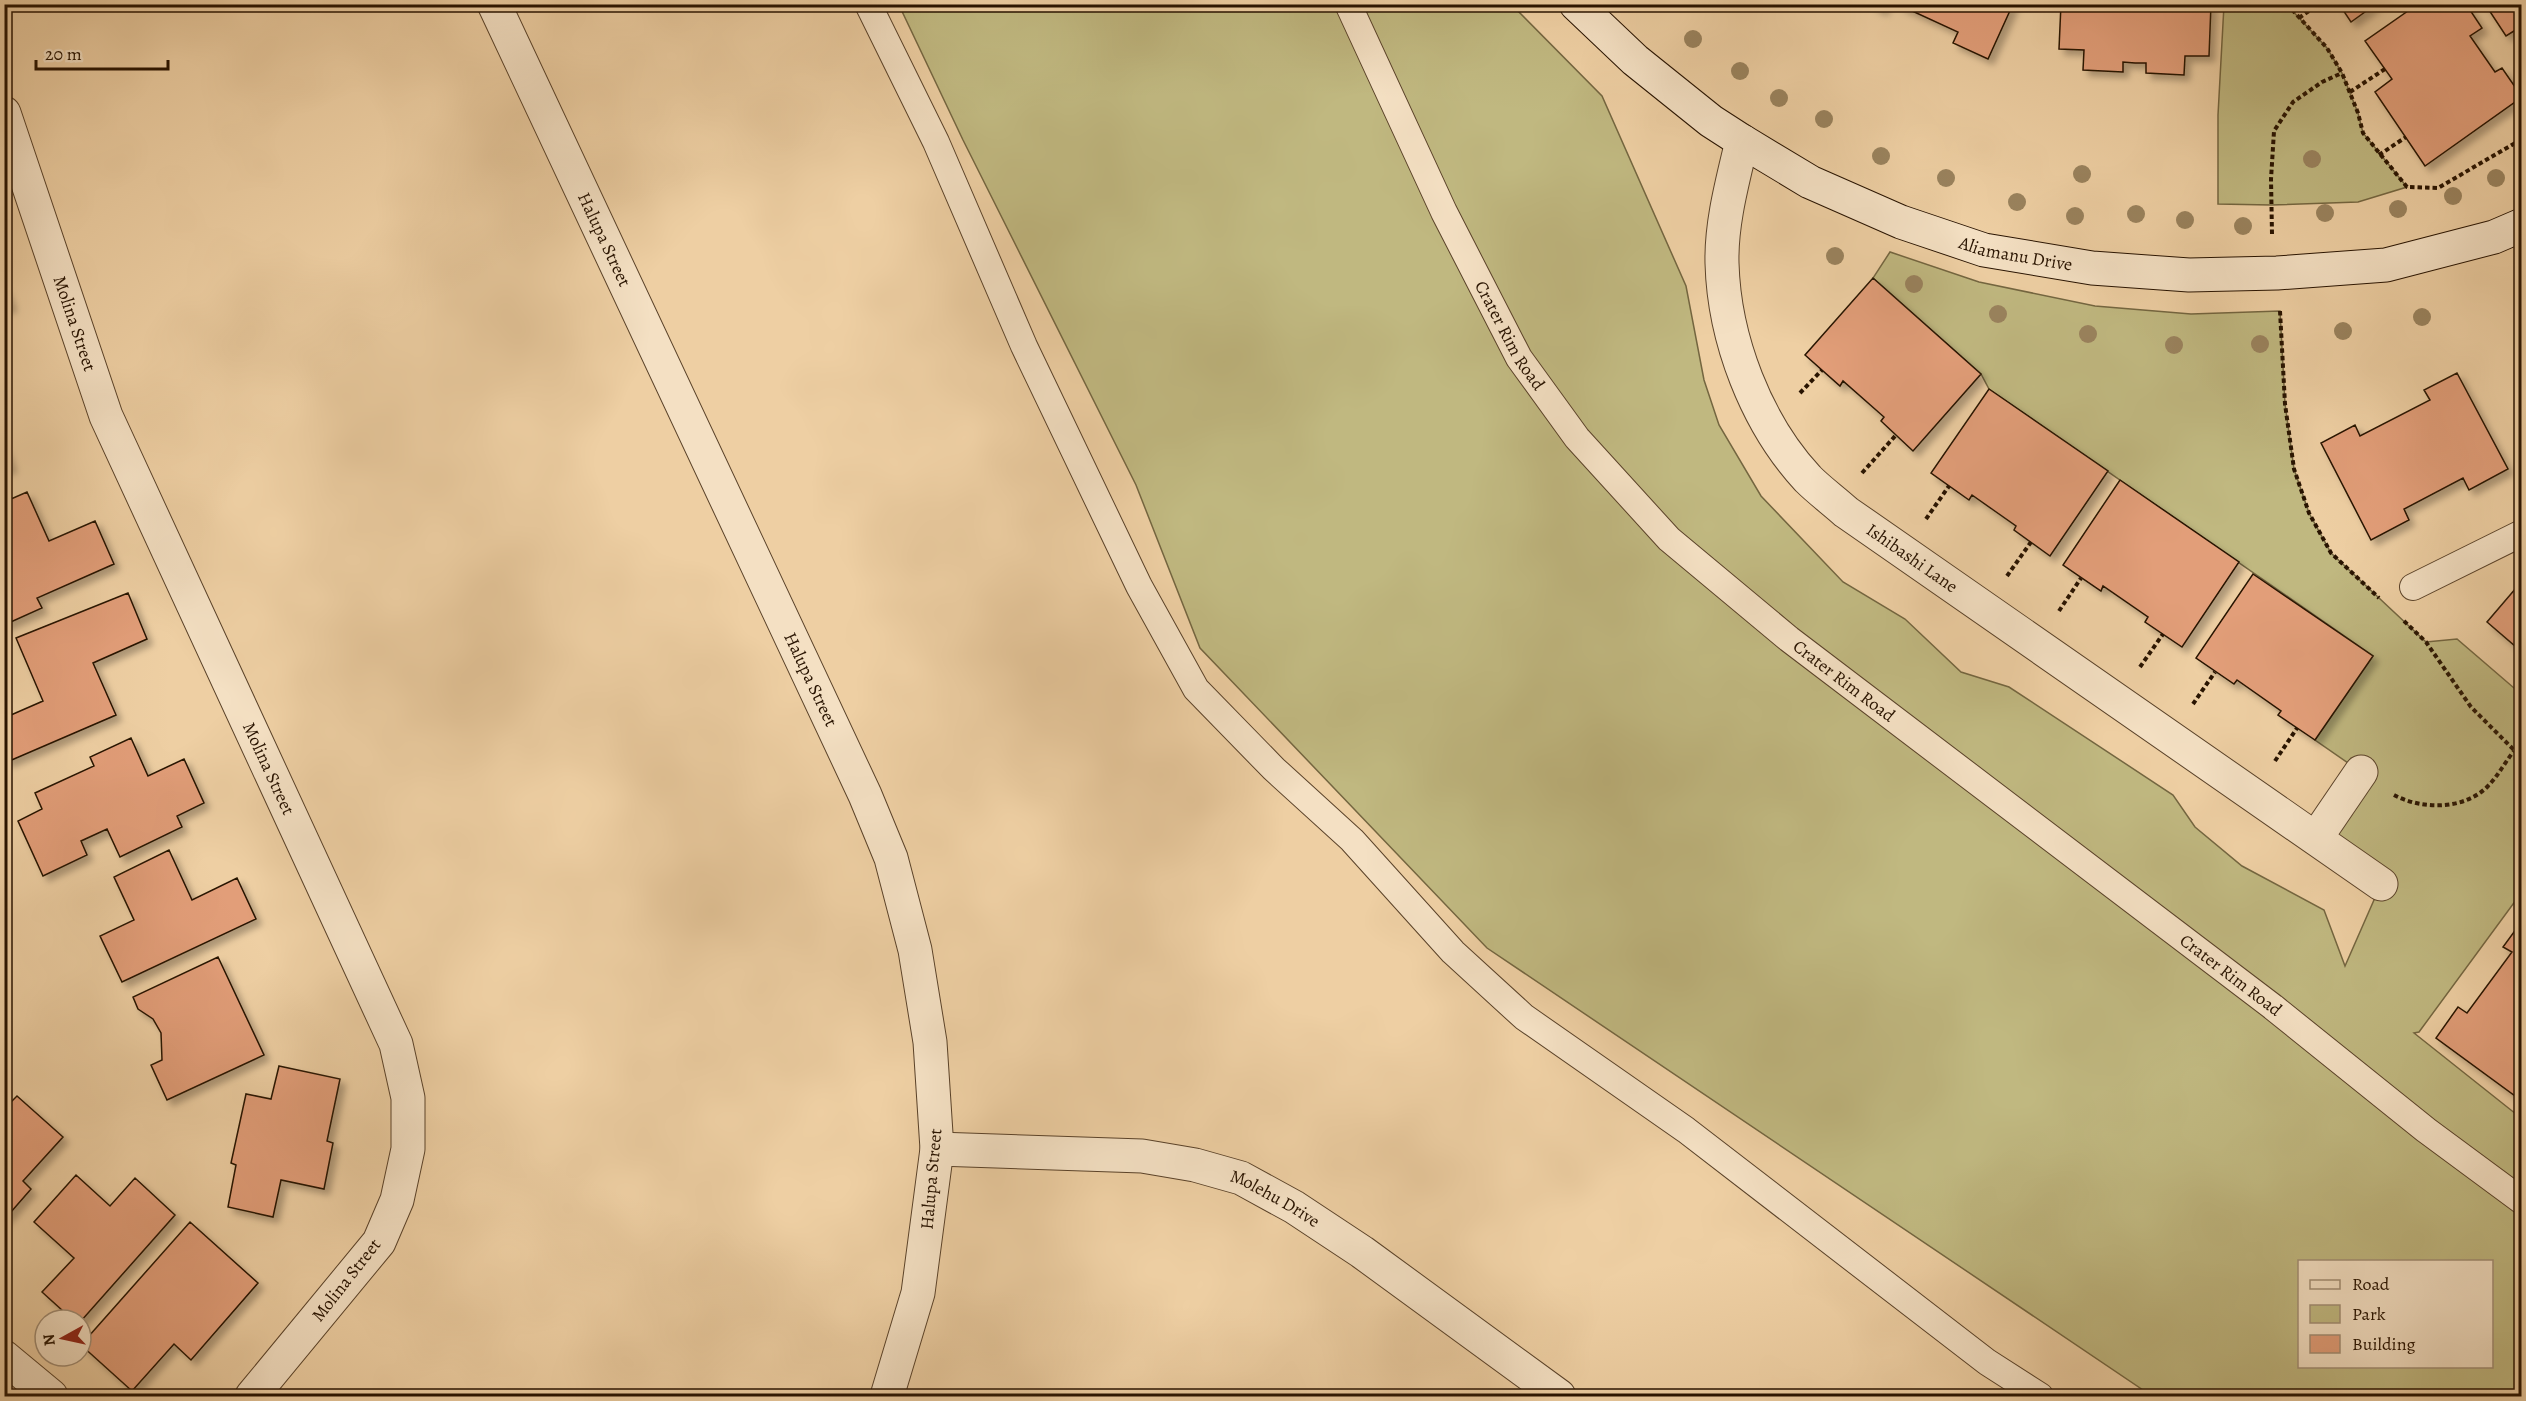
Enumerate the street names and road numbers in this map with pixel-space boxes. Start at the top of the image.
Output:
street label: Halupa Street [572,188,637,291]
street label: Aliamanu Drive [1955,230,2074,277]
street label: Molina Street [48,272,102,374]
street label: Crater Rim Road [1469,276,1551,395]
street label: Ishibashi Lane [1861,518,1963,598]
street label: Halupa Street [778,628,843,731]
street label: Crater Rim Road [1788,634,1900,728]
street label: Molina Street [237,718,301,819]
street label: Crater Rim Road [2175,928,2287,1022]
street label: Halupa Street [915,1127,947,1231]
street label: Molehu Drive [1228,1164,1325,1233]
street label: Molina Street [306,1233,386,1327]

